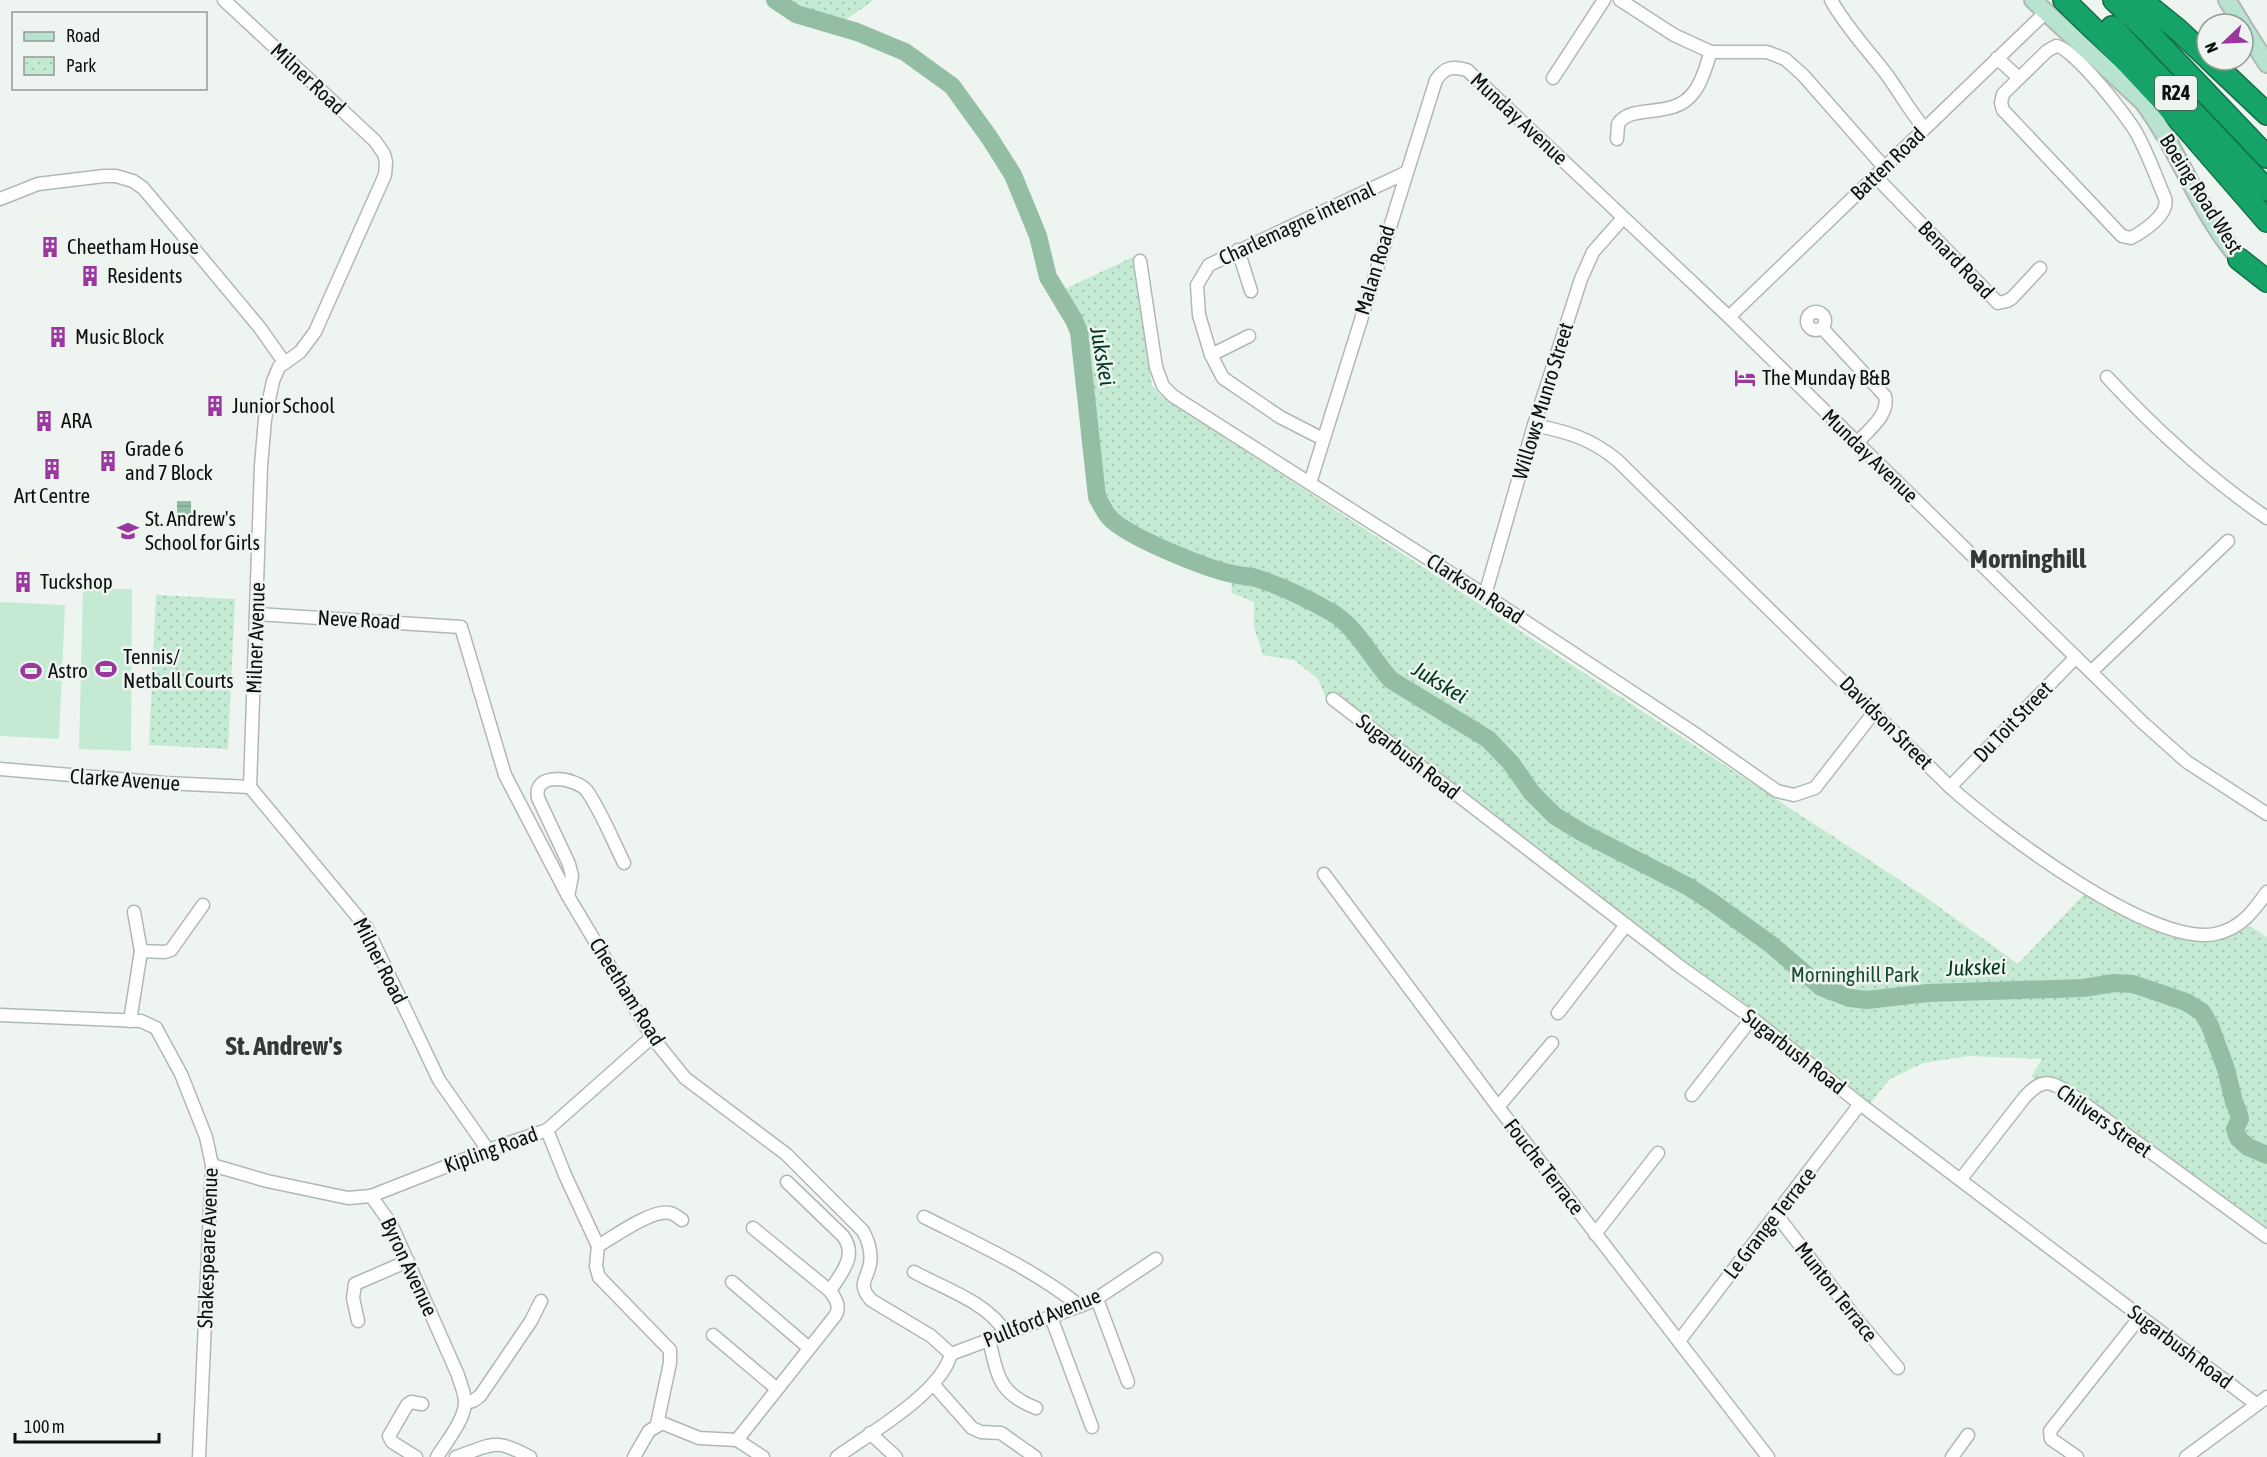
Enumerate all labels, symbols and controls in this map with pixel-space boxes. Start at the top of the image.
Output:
legend [12,12,207,90]
north arrow [2195,12,2255,72]
text: Road [66,25,100,46]
street label: Milner Road [266,38,351,119]
text: N [2201,40,2221,56]
text: Park [66,55,96,76]
street label: Munday Avenue [1466,67,1573,169]
road number: R24 [2155,76,2197,110]
street label: Batten Road [1845,122,1930,205]
street label: Boeing Road West [2155,129,2248,258]
street label: Charlemagne internal [1215,176,1379,270]
street label: Benard Road [1914,216,2000,303]
street label: Malan Road [1349,222,1399,317]
place label: Cheetham House [67,234,199,258]
building icon: Cheetham House [38,235,62,259]
place label: Residents [107,263,182,287]
building icon: Residents [78,264,102,288]
street label: Willows Munro Street [1507,319,1577,482]
place label: Music Block [75,324,164,348]
water label: Jukskei [1085,324,1121,388]
building icon: Music Block [46,325,70,349]
place label: The Munday B&B [1762,365,1890,389]
hotel icon: The Munday B&B [1733,366,1757,390]
place label: Junior School [232,393,335,417]
building icon: Junior School [203,394,227,418]
street label: Munday Avenue [1818,404,1924,507]
place label: ARA [61,408,93,432]
building icon: ARA [32,409,56,433]
place label: Grade 6 and 7 Block [125,436,213,484]
building icon: Grade 6 and 7 Block [96,449,120,473]
building icon: Art Centre [40,457,64,481]
place label: Art Centre [14,483,90,507]
place label: St. Andrew's School for Girls [145,506,260,554]
school or university icon: St. Andrew's School for Girls [116,519,140,543]
district label: Morninghill [1970,543,2087,574]
street label: Clarkson Road [1423,548,1528,628]
place label: Tuckshop [40,569,113,593]
building icon: Tuckshop [11,570,35,594]
street label: Milner Avenue [241,582,269,694]
street label: Neve Road [317,605,401,633]
place label: Tennis/ Netball Courts [123,644,234,692]
water label: Jukskei [1407,655,1472,708]
sports icon: Tennis/ Netball Courts [94,657,118,681]
place label: Astro [48,658,88,682]
sports icon: Astro [19,659,43,683]
street label: Davidson Street [1835,671,1938,774]
street label: Du Toit Street [1968,676,2056,766]
street label: Sugarbush Road [1352,709,1465,804]
street label: Clarke Avenue [69,763,181,795]
street label: Milner Road [349,914,413,1008]
street label: Cheetham Road [585,933,671,1050]
water label: Jukskei [1945,953,2006,981]
park label: Morninghill Park [1791,962,1919,986]
street label: Sugarbush Road [1738,1004,1851,1099]
district label: St. Andrew's [226,1030,343,1061]
street label: Chilvers Street [2052,1079,2157,1162]
street label: Fouche Terrace [1500,1114,1590,1219]
street label: Kipling Road [441,1121,541,1177]
street label: Le Grange Terrace [1718,1162,1820,1283]
street label: Shakespeare Avenue [192,1167,222,1329]
street label: Byron Avenue [377,1214,443,1320]
street label: Munton Terrace [1790,1237,1883,1346]
street label: Pullford Avenue [979,1283,1104,1351]
street label: Sugarbush Road [2124,1299,2237,1393]
scale bar [15,1406,159,1444]
text: 100 m [24,1416,65,1437]

